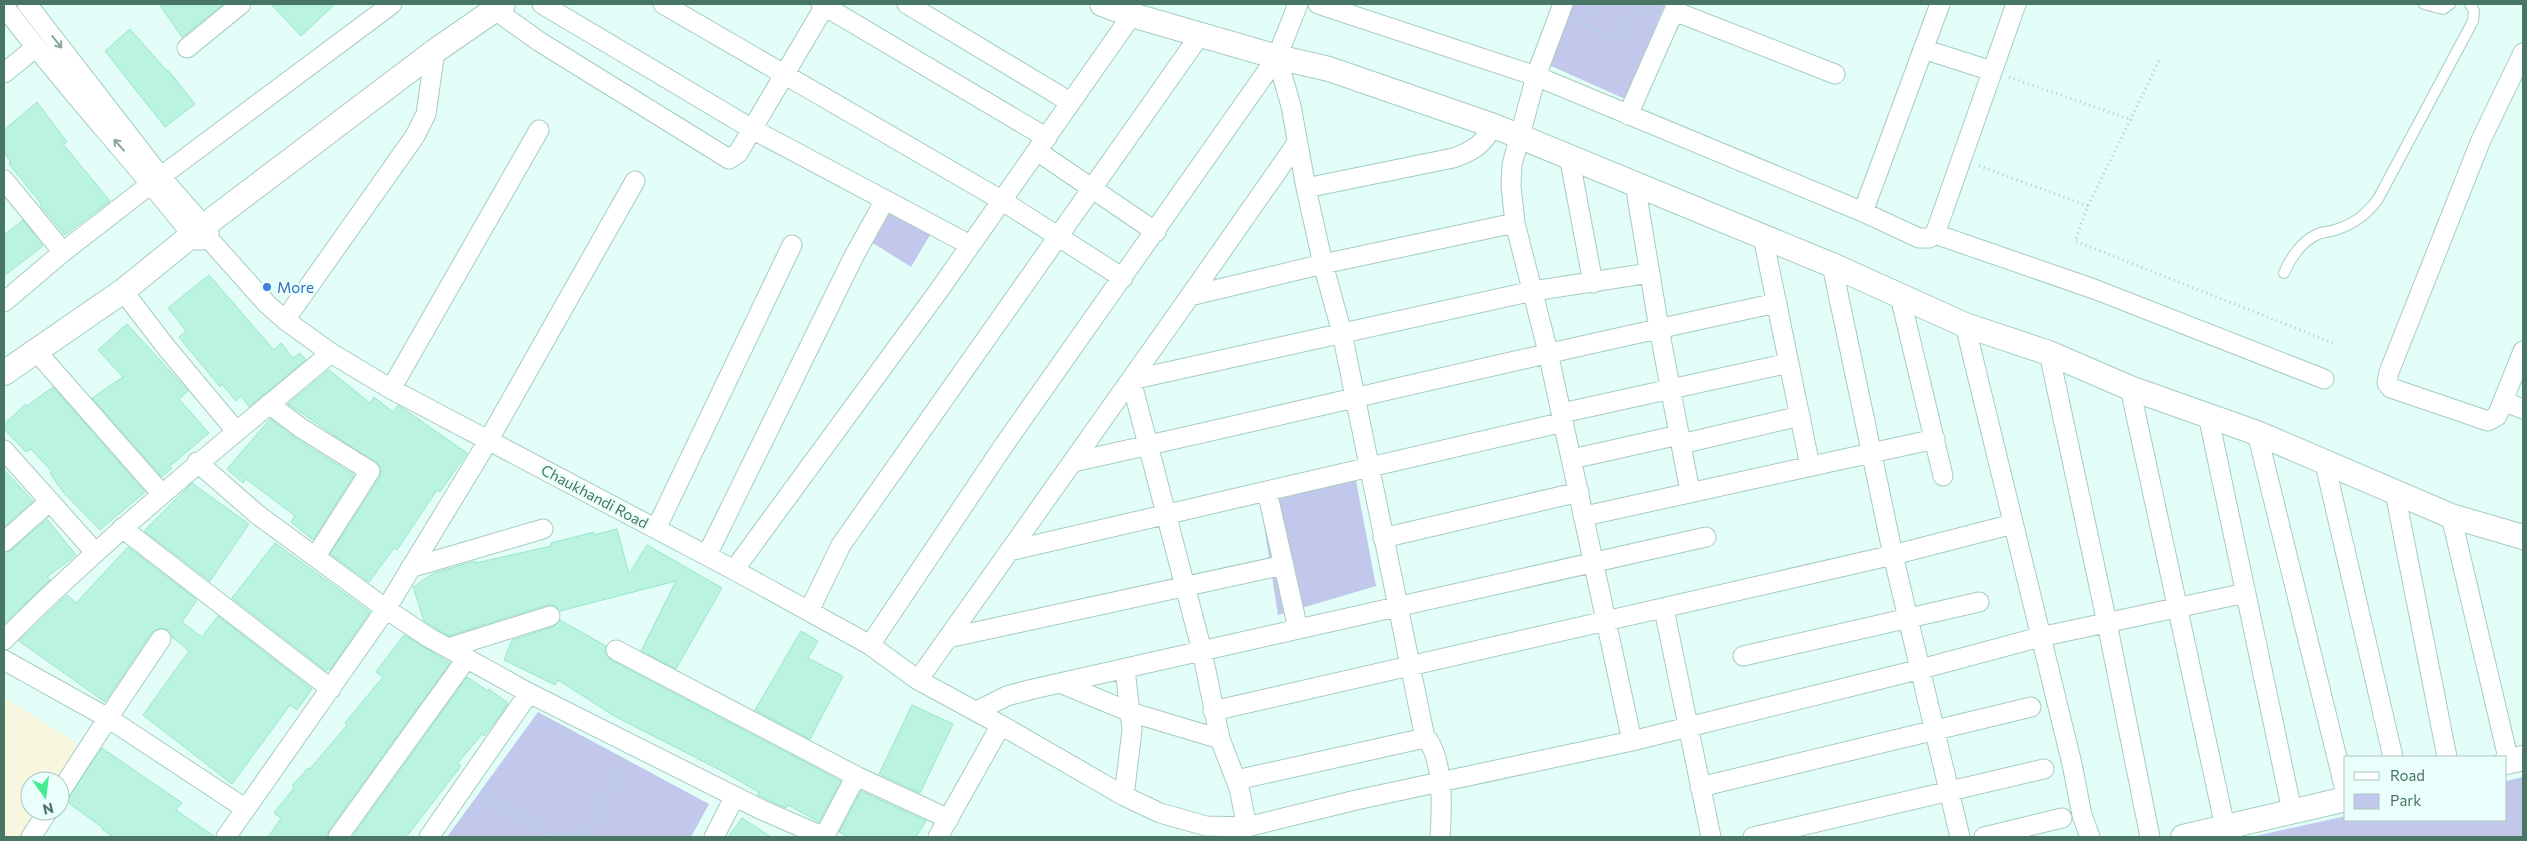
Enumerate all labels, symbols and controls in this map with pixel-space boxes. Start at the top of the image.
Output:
one-way arrow [52,35,62,49]
one-way arrow [113,139,125,152]
place label: More [277,278,314,296]
marker: More [261,281,273,293]
street label: Chaukhandi Road [538,460,652,532]
legend [2344,756,2507,821]
text: Road [2390,766,2425,784]
north arrow [20,771,70,821]
text: Park [2390,791,2421,809]
text: N [41,800,55,819]

